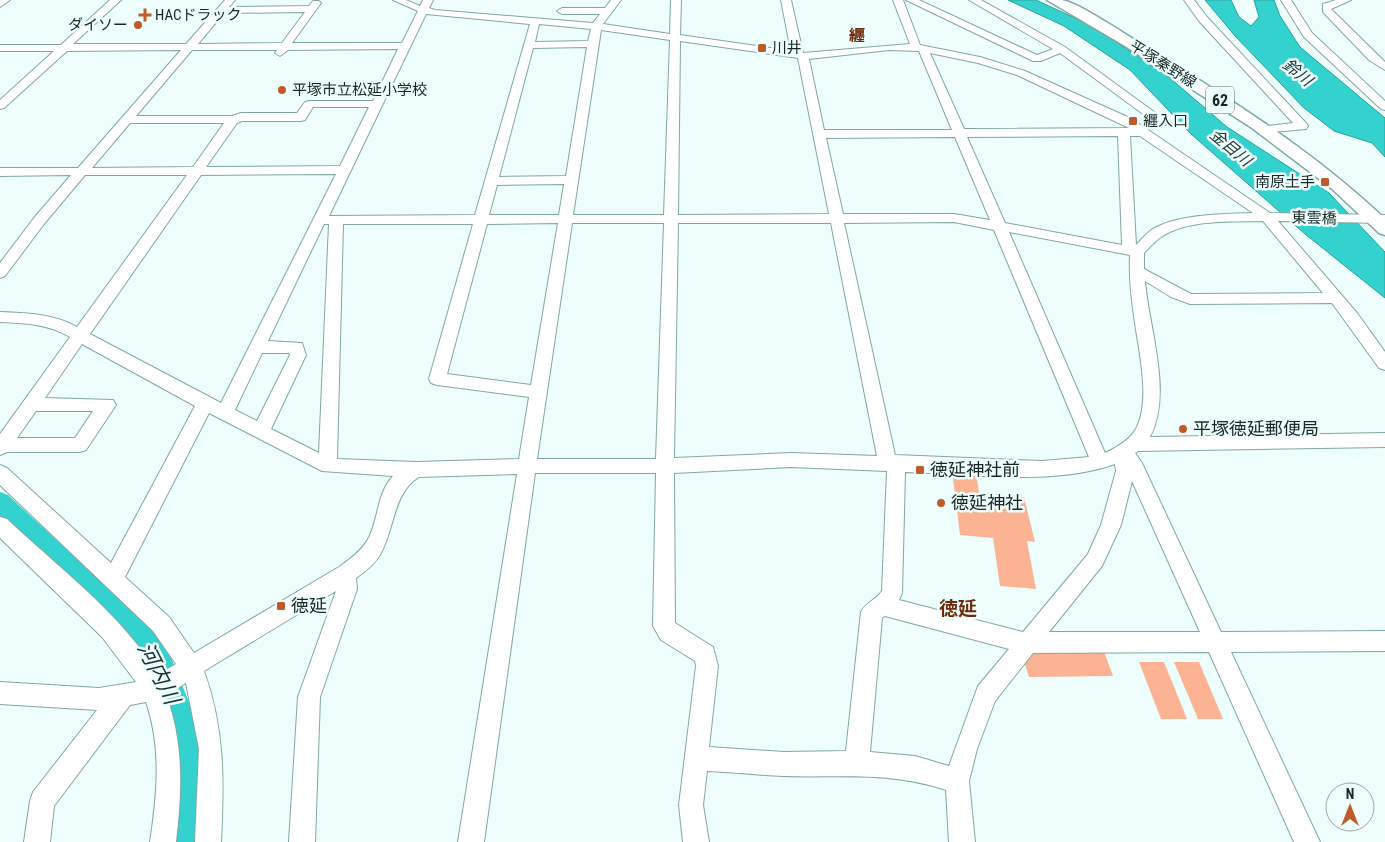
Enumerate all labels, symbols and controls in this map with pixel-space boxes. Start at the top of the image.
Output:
place label: HACドラック [155,6,242,24]
marker: HACドラック [139,9,151,21]
place label: ダイソー [68,16,128,34]
marker: ダイソー [132,19,144,31]
district label: 纒 [849,26,865,45]
street label: 平塚秦野線 [1126,36,1200,92]
place label: 川井 [772,39,802,57]
marker: 川井 [756,42,768,54]
water label: 鈴川 [1279,55,1318,91]
place label: 平塚市立松延小学校 [292,81,427,99]
marker: 平塚市立松延小学校 [276,84,288,96]
road number: 62 [1206,86,1234,114]
place label: 纒入口 [1143,112,1188,130]
marker: 纒入口 [1127,115,1139,127]
water label: 金目川 [1206,125,1257,171]
place label: 南原土手 [1255,173,1315,191]
marker: 南原土手 [1319,176,1331,188]
street label: 東雲橋 [1291,209,1337,227]
place label: 平塚徳延郵便局 [1193,418,1319,439]
marker: 平塚徳延郵便局 [1177,423,1189,435]
place label: 徳延神社前 [930,459,1020,480]
marker: 徳延神社前 [914,464,926,476]
place label: 徳延神社 [951,492,1023,513]
marker: 徳延神社 [935,497,947,509]
place label: 徳延 [291,595,327,616]
district label: 徳延 [939,597,977,620]
marker: 徳延 [275,600,287,612]
water label: 河内川 [132,638,186,710]
north arrow [1325,782,1375,832]
text: N [1346,786,1354,802]

